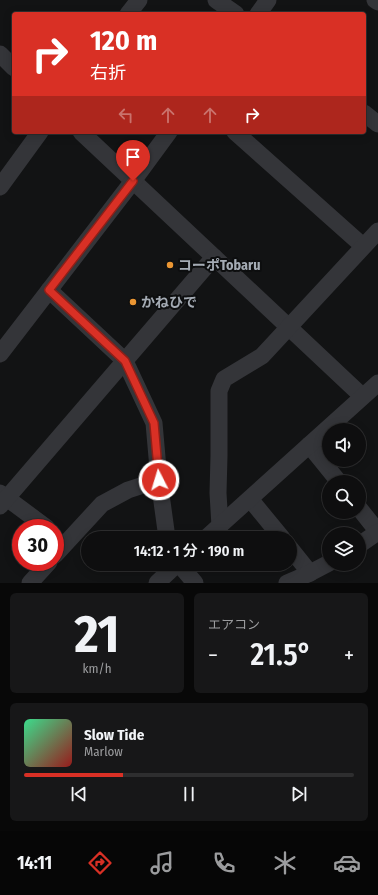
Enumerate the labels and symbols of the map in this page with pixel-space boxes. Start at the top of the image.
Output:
pin [116,140,150,181]
place label: コーポTobaru [178,257,260,274]
marker: コーポTobaru [165,260,175,270]
place label: かねひで [141,294,197,311]
marker: かねひで [128,297,138,307]
position arrow [138,459,180,501]
speed limit sign: 30 [12,519,64,571]

